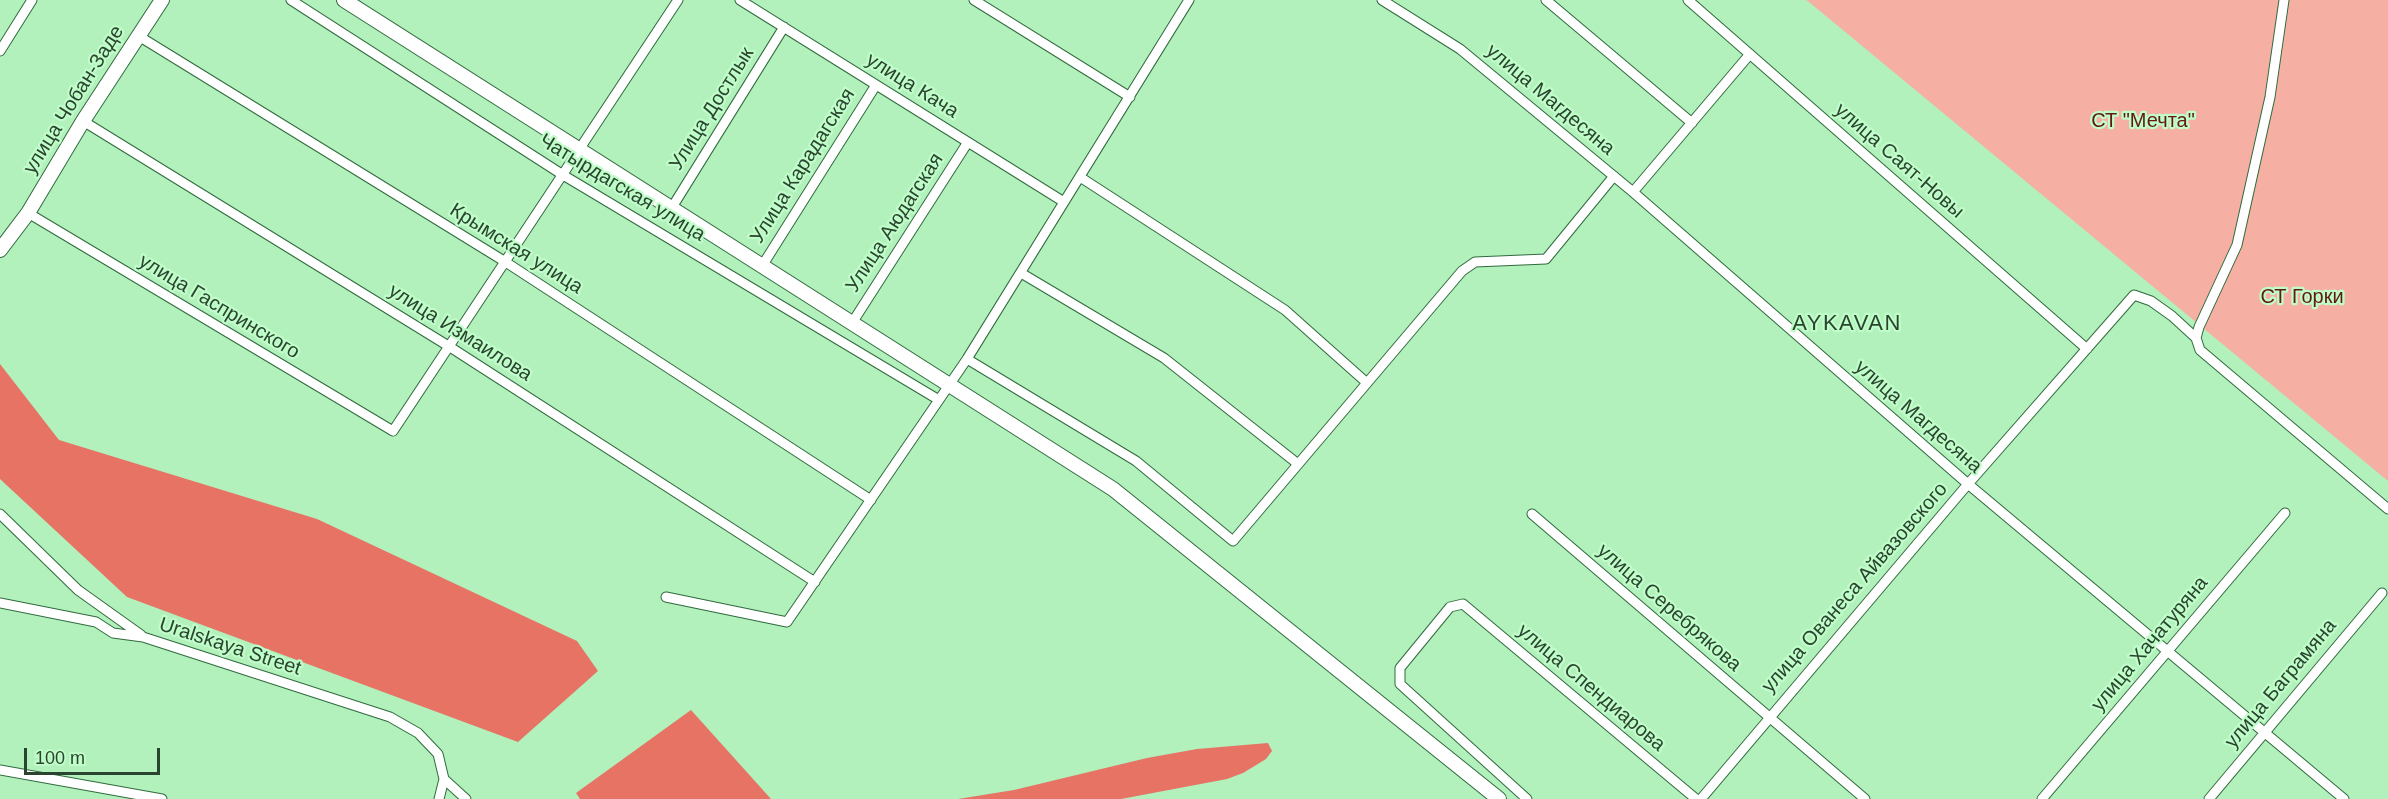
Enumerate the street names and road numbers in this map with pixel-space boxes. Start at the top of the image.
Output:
street label: улица Чобан-Заде [19,21,129,179]
street label: улица Магдесяна [1481,39,1619,161]
street label: Улица Достлык [665,43,759,175]
street label: улица Кача [861,48,963,124]
street label: Улица Карадагская [746,84,860,248]
street label: улица Саят-Новы [1829,98,1969,224]
street label: Чатырдагская улица [535,129,709,247]
street label: Улица Аюдагская [841,149,949,297]
street label: Крымская улица [445,198,587,300]
street label: улица Гаспринского [134,249,304,365]
street label: улица Измаилова [384,279,536,387]
street label: улица Магдесяна [1849,355,1987,479]
street label: улица Ованеса Айвазовского [1757,478,1953,698]
street label: улица Серебрякова [1592,539,1746,677]
street label: улица Хачатуряна [2087,572,2213,716]
street label: Uralskaya Street [156,613,304,681]
street label: улица Баграмяна [2220,615,2342,753]
street label: улица Спендиарова [1512,619,1670,757]

